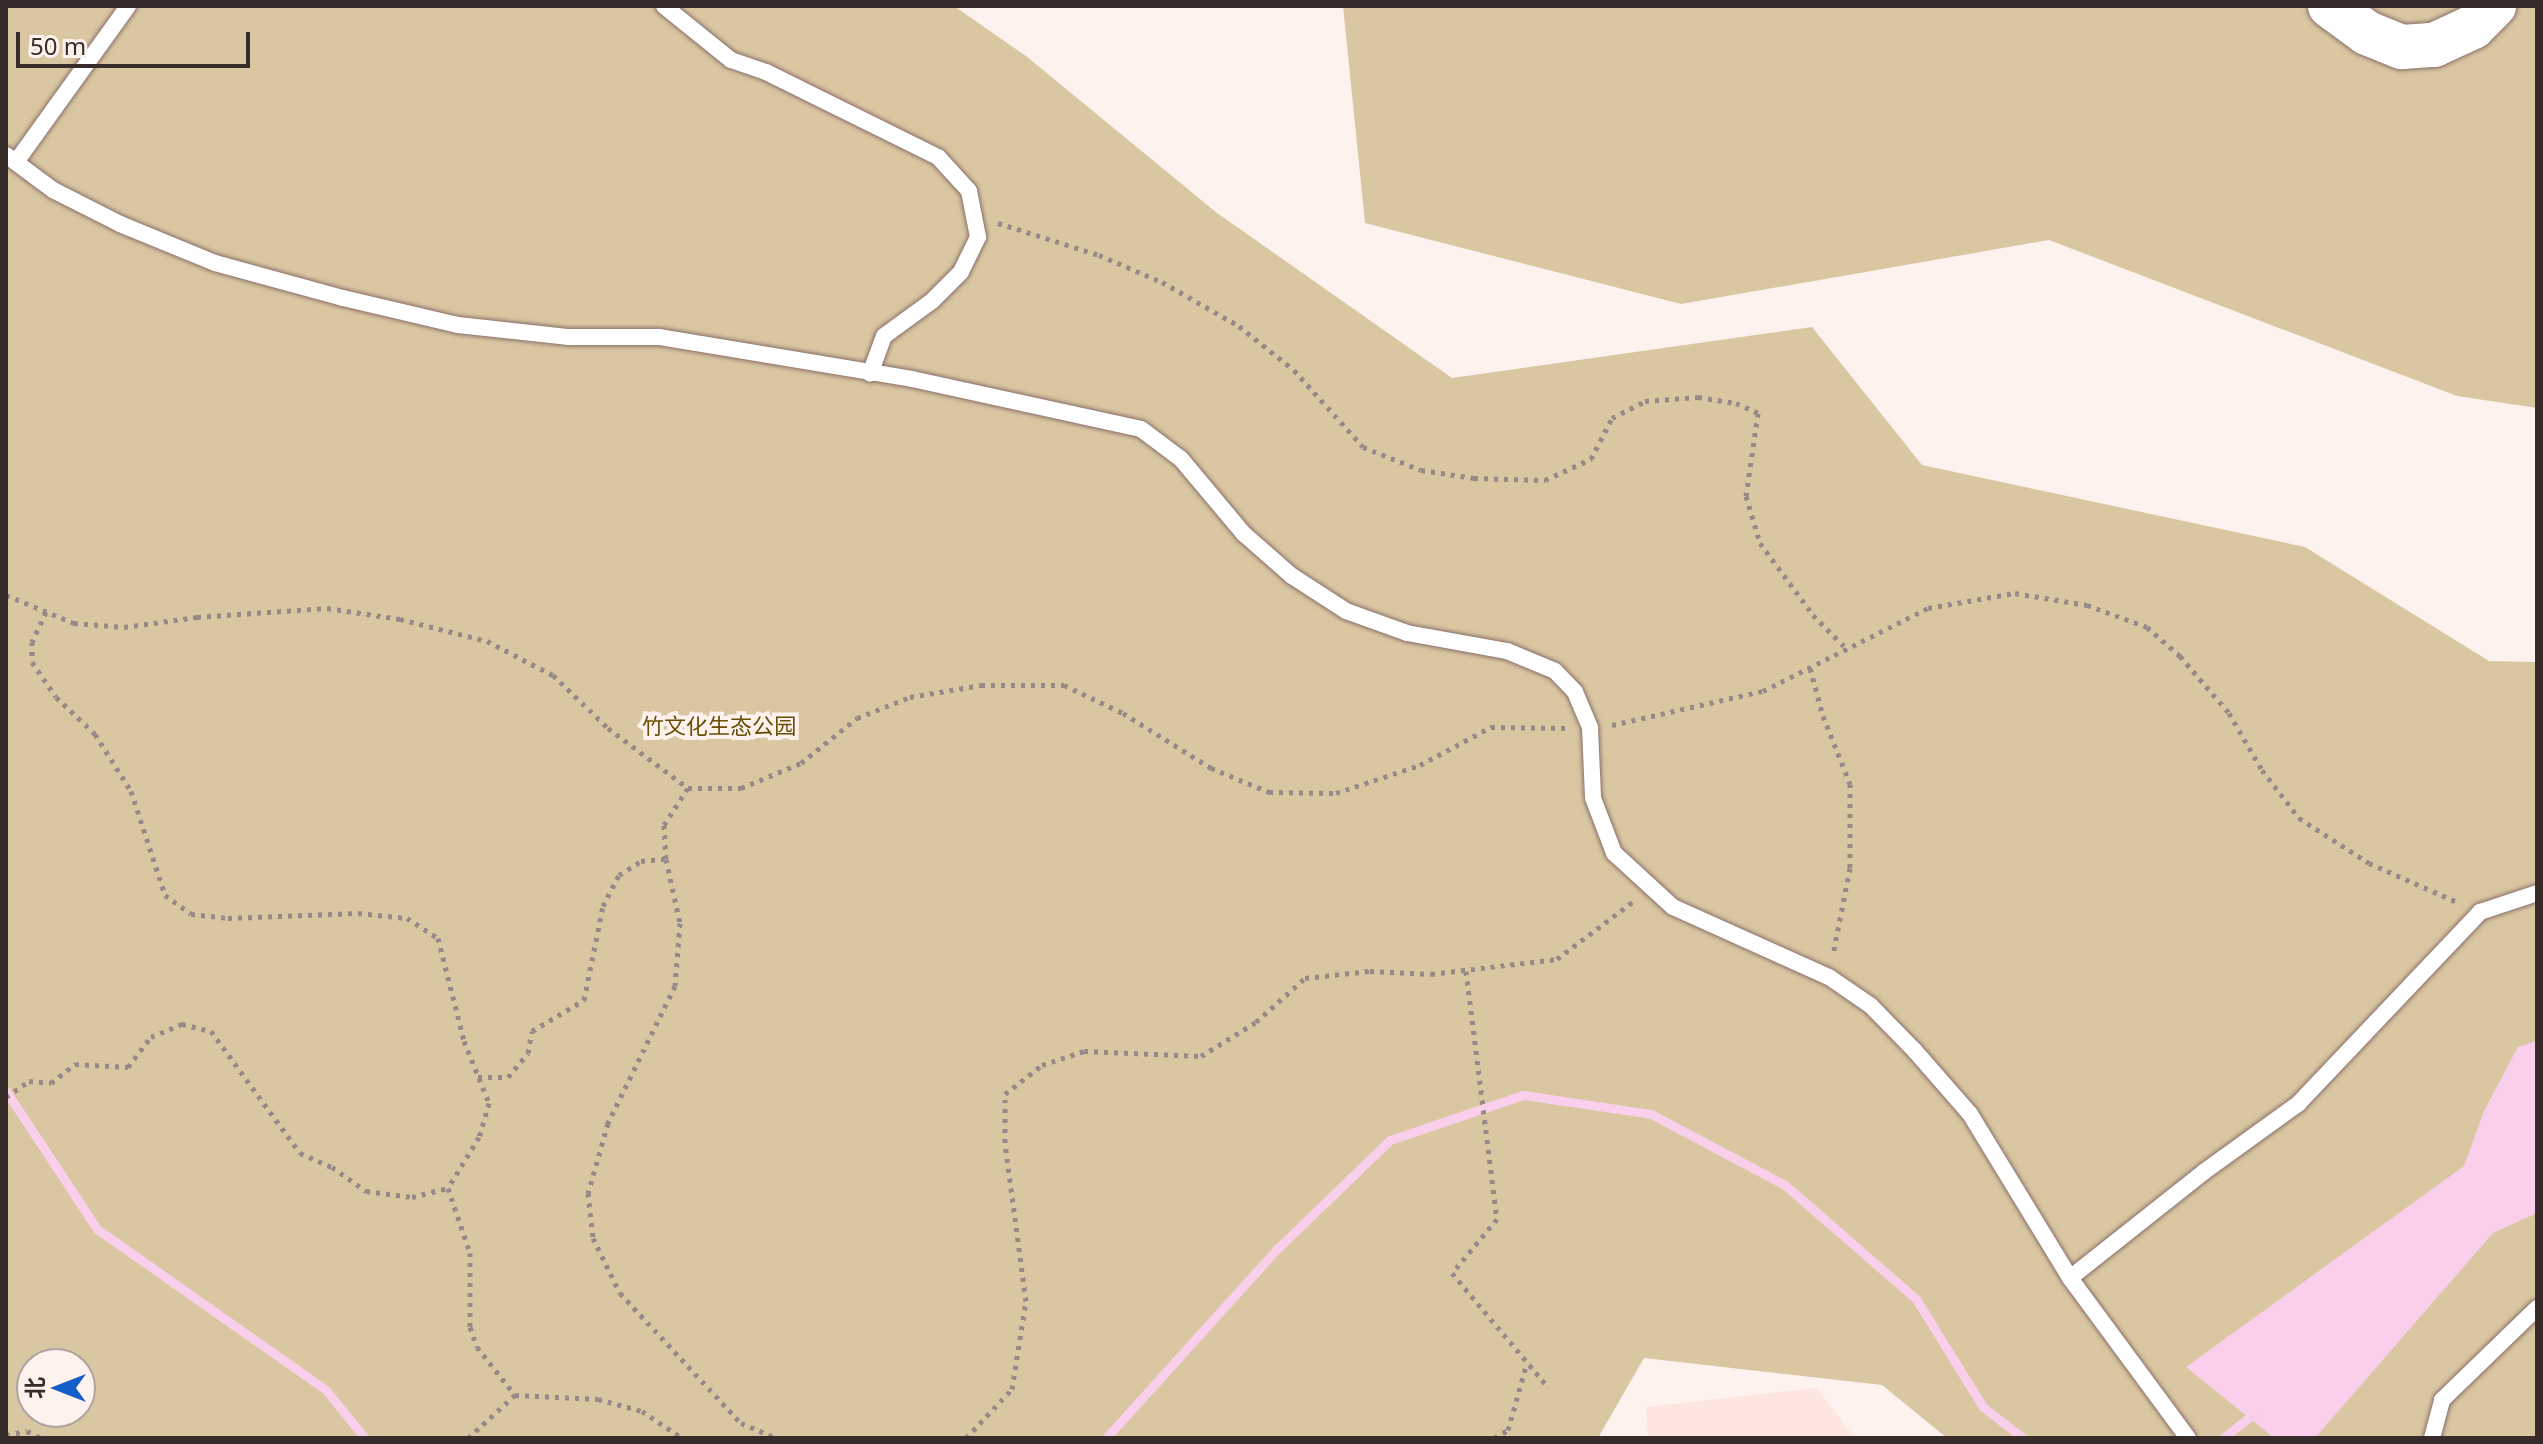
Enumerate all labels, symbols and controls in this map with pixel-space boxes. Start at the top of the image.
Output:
scale bar [20,16,254,66]
text: 50 m [30,29,86,62]
park label: 竹文化生态公园 [642,713,796,739]
north arrow [16,1348,96,1428]
text: 北 [19,1377,49,1399]

